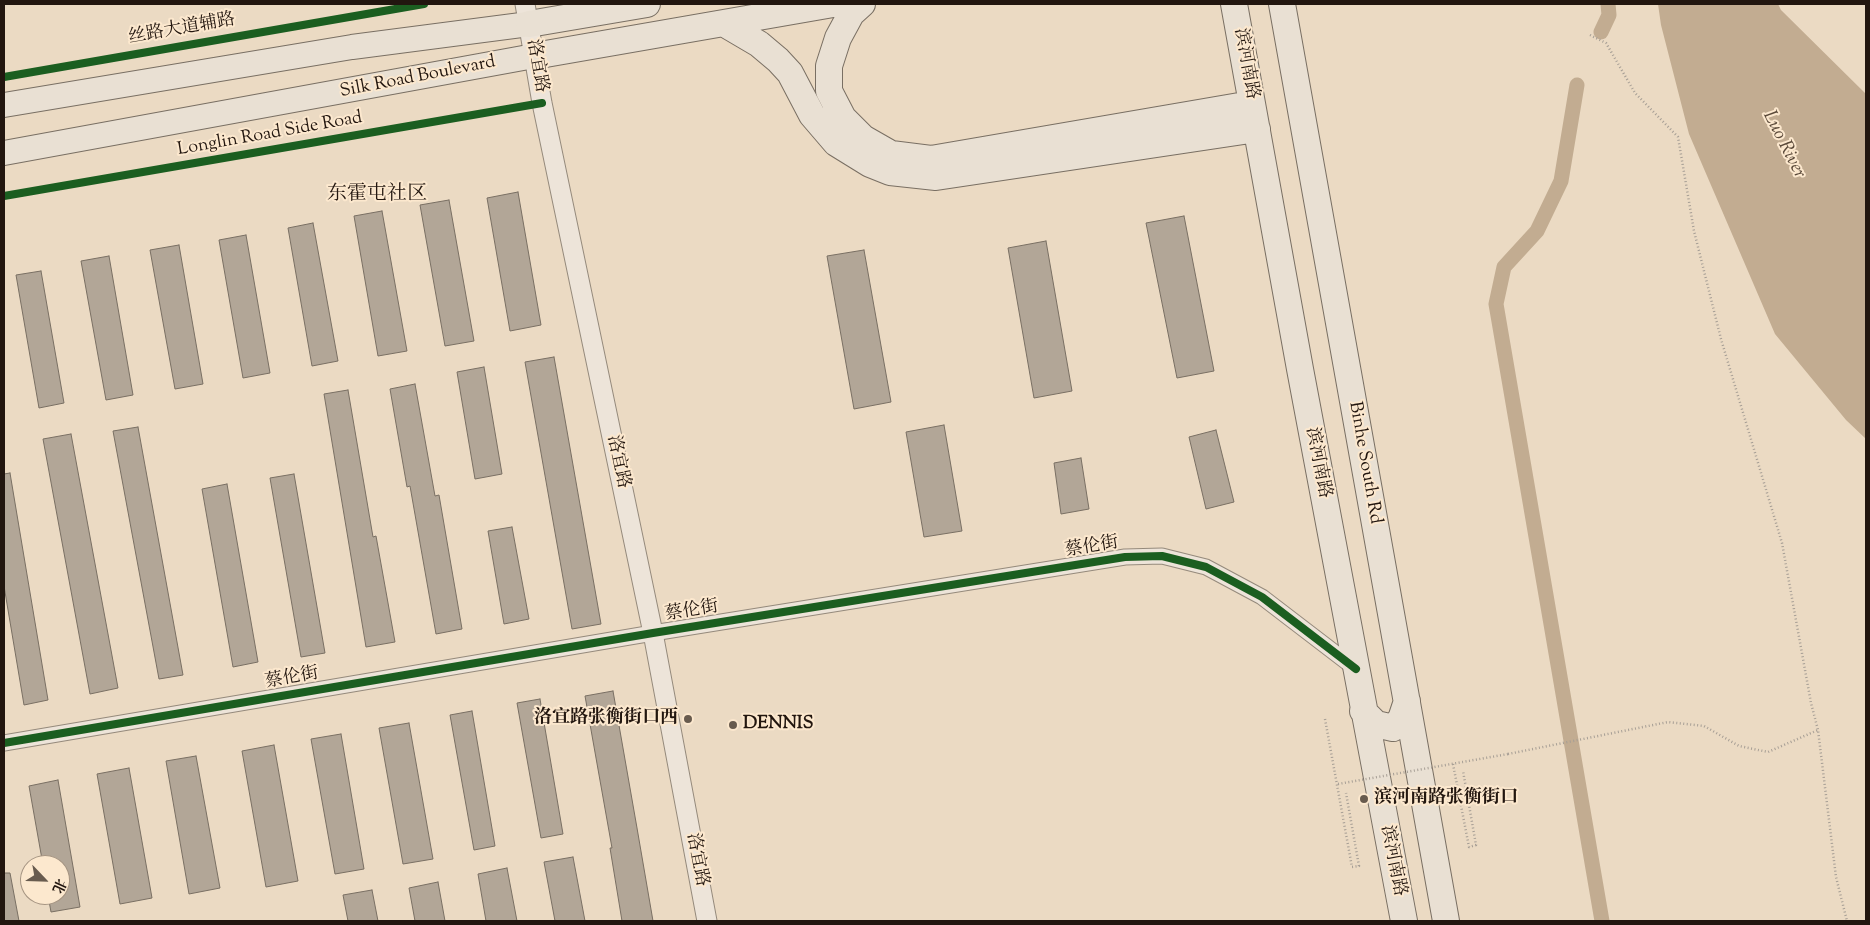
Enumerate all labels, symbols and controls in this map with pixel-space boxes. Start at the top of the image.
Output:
street label: 丝路大道辅路 [127,10,237,50]
street label: 滨河南路 [1228,27,1262,101]
street label: 洛宜路 [521,38,551,94]
street label: Silk Road Boulevard [338,52,498,104]
water label: Luo River [1756,107,1810,183]
street label: Longlin Road Side Road [176,108,364,162]
district label: 东霍屯社区 [327,184,427,208]
street label: Binhe South Rd [1343,400,1385,526]
street label: 滨河南路 [1300,426,1334,500]
street label: 洛宜路 [601,433,633,491]
street label: 蔡伦街 [1064,533,1120,563]
street label: 蔡伦街 [664,597,720,627]
street label: 蔡伦街 [264,664,320,694]
place label: 洛宜路张衡街口西 [534,708,678,730]
marker: 洛宜路张衡街口西 [682,713,694,725]
place label: DENNIS [743,714,813,736]
marker: DENNIS [727,719,739,731]
place label: 滨河南路张衡街口 [1374,788,1518,810]
marker: 滨河南路张衡街口 [1358,793,1370,805]
street label: 滨河南路 [1375,824,1409,898]
street label: 洛宜路 [680,831,712,889]
north arrow [20,855,70,905]
text: 北 [46,875,70,896]

